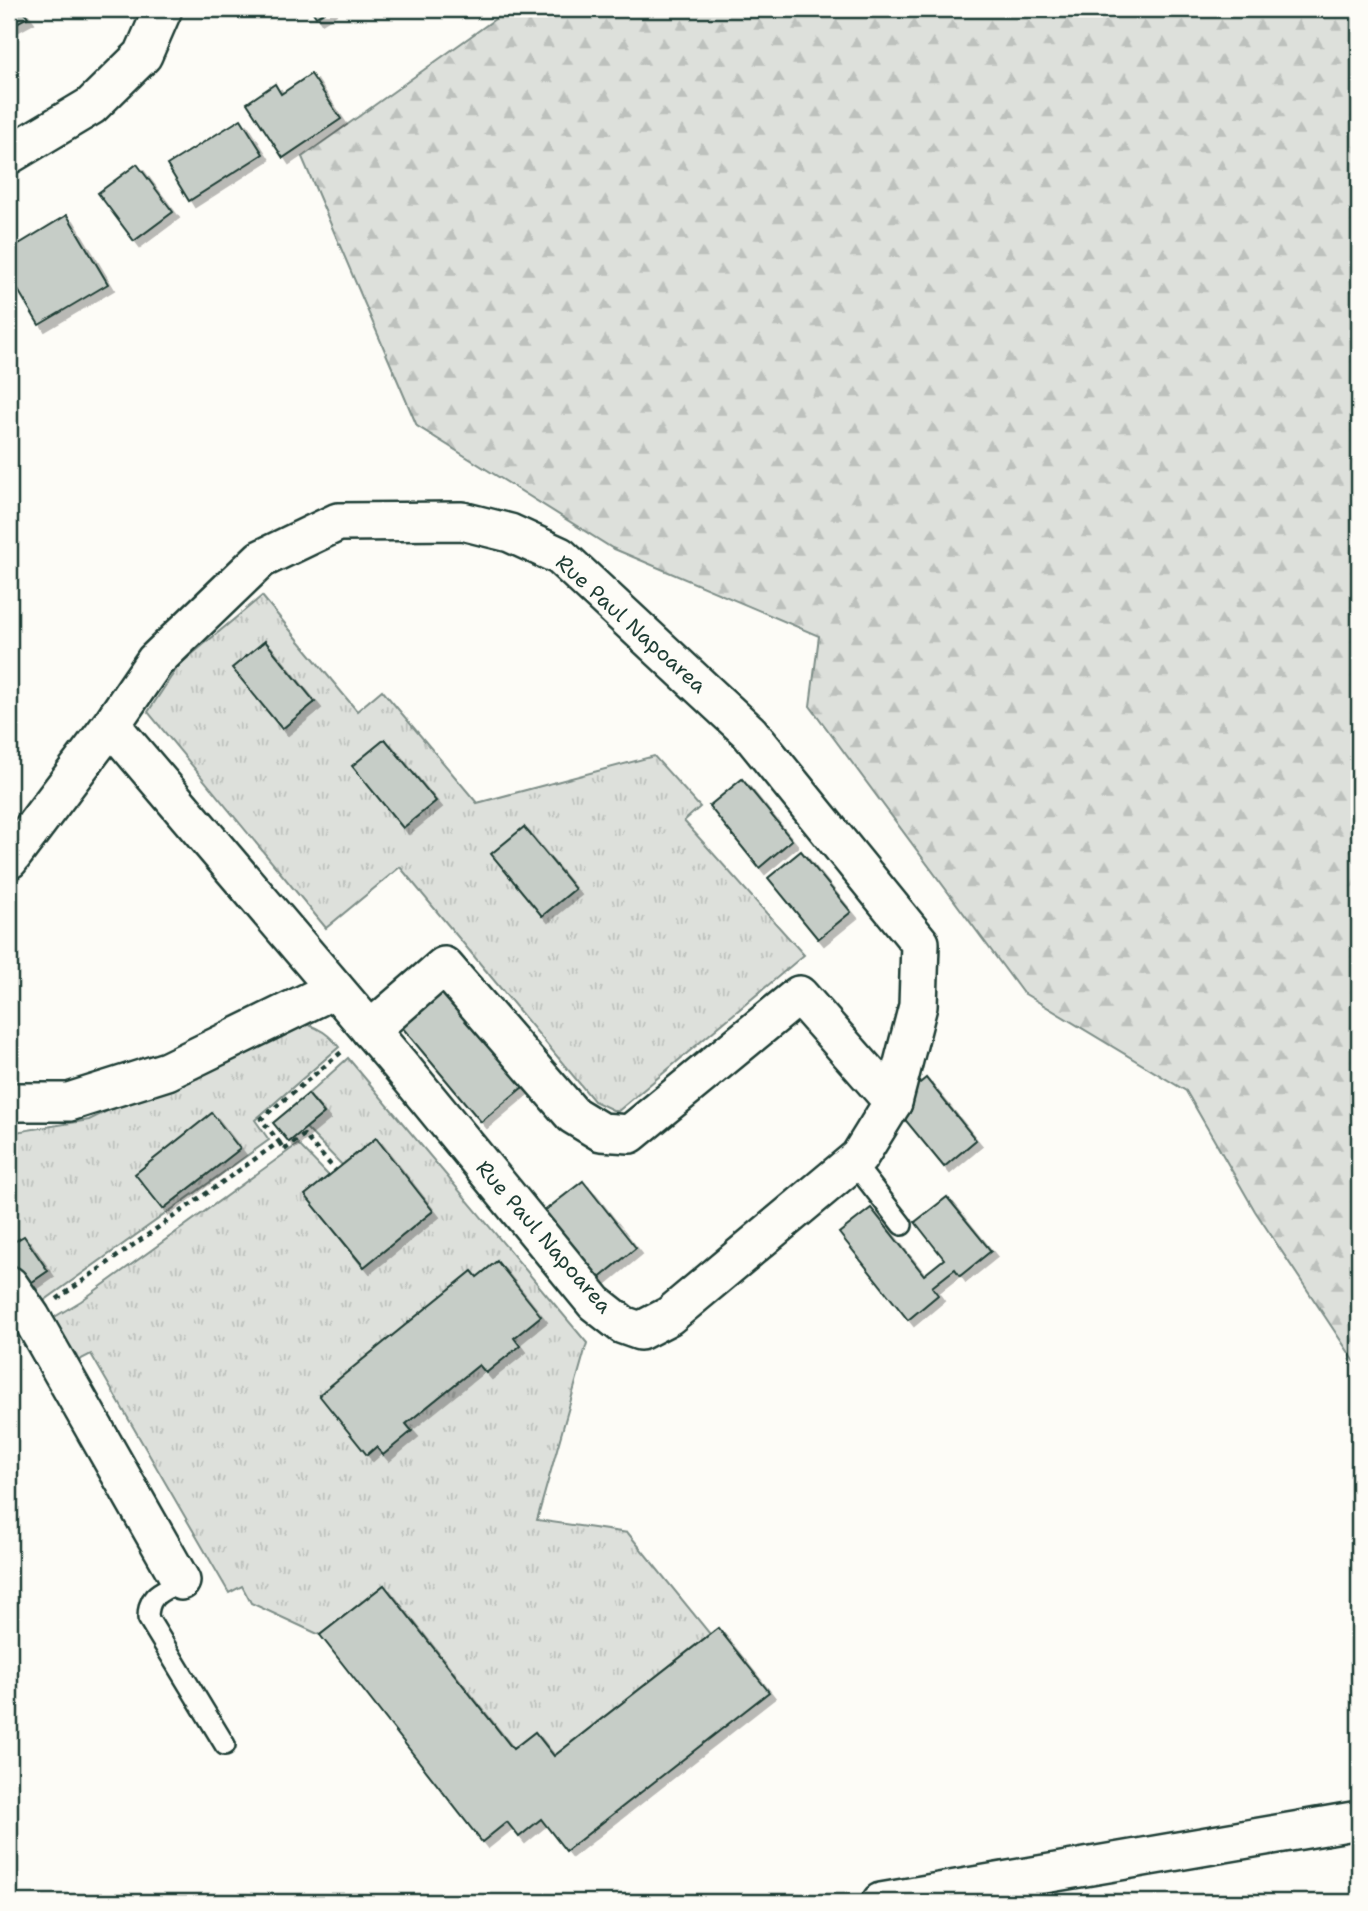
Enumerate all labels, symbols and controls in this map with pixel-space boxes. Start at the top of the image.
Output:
street label: Rue Paul Napoarea [549,549,713,699]
street label: Rue Paul Napoarea [470,1155,618,1319]

